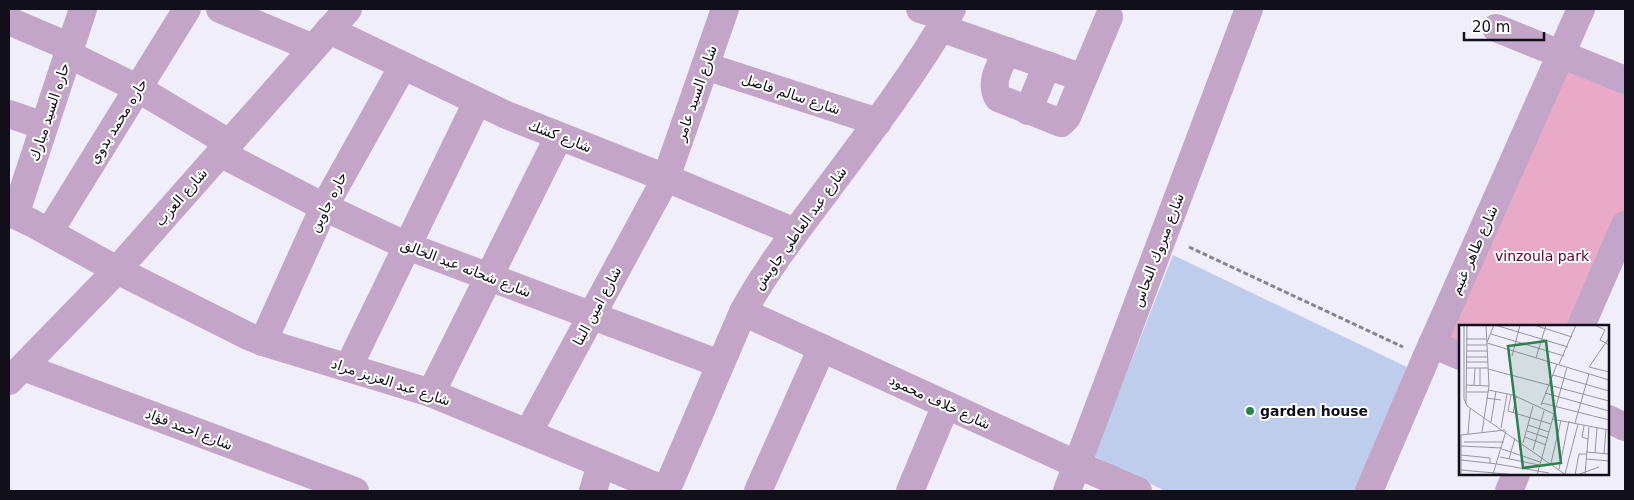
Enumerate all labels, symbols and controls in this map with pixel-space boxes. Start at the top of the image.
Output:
scale bar [1464,10,1544,42]
text: 20 m [1472,18,1510,36]
street label: شارع السيد عامر [672,43,721,144]
street label: حاره السيد مبارك [26,61,73,163]
street label: شارع سالم فاضل [739,70,842,118]
street label: حاره محمد بدوي [86,76,151,167]
street label: شارع كشك [526,117,594,156]
street label: شارع عبد العاطي جاويش [750,164,851,293]
street label: شارع العزب [152,165,211,230]
street label: حاره جاوين [306,169,351,235]
street label: شارع مبروك النحاس [1129,191,1188,309]
street label: شارع طاهر غنيم [1447,203,1502,297]
street label: شارع شحاته عبد الخالق [398,236,533,301]
park label: vinzoula park [1495,248,1590,264]
street label: شارع امين البنا [569,264,625,349]
inset map [1459,325,1609,475]
street label: شارع عبد العزيز مراد [329,355,452,410]
street label: شارع خلاف محمود [887,372,993,433]
place label: garden house [1260,403,1368,419]
street label: شارع احمد فؤاد [143,405,235,454]
marker: garden house [1244,405,1256,417]

